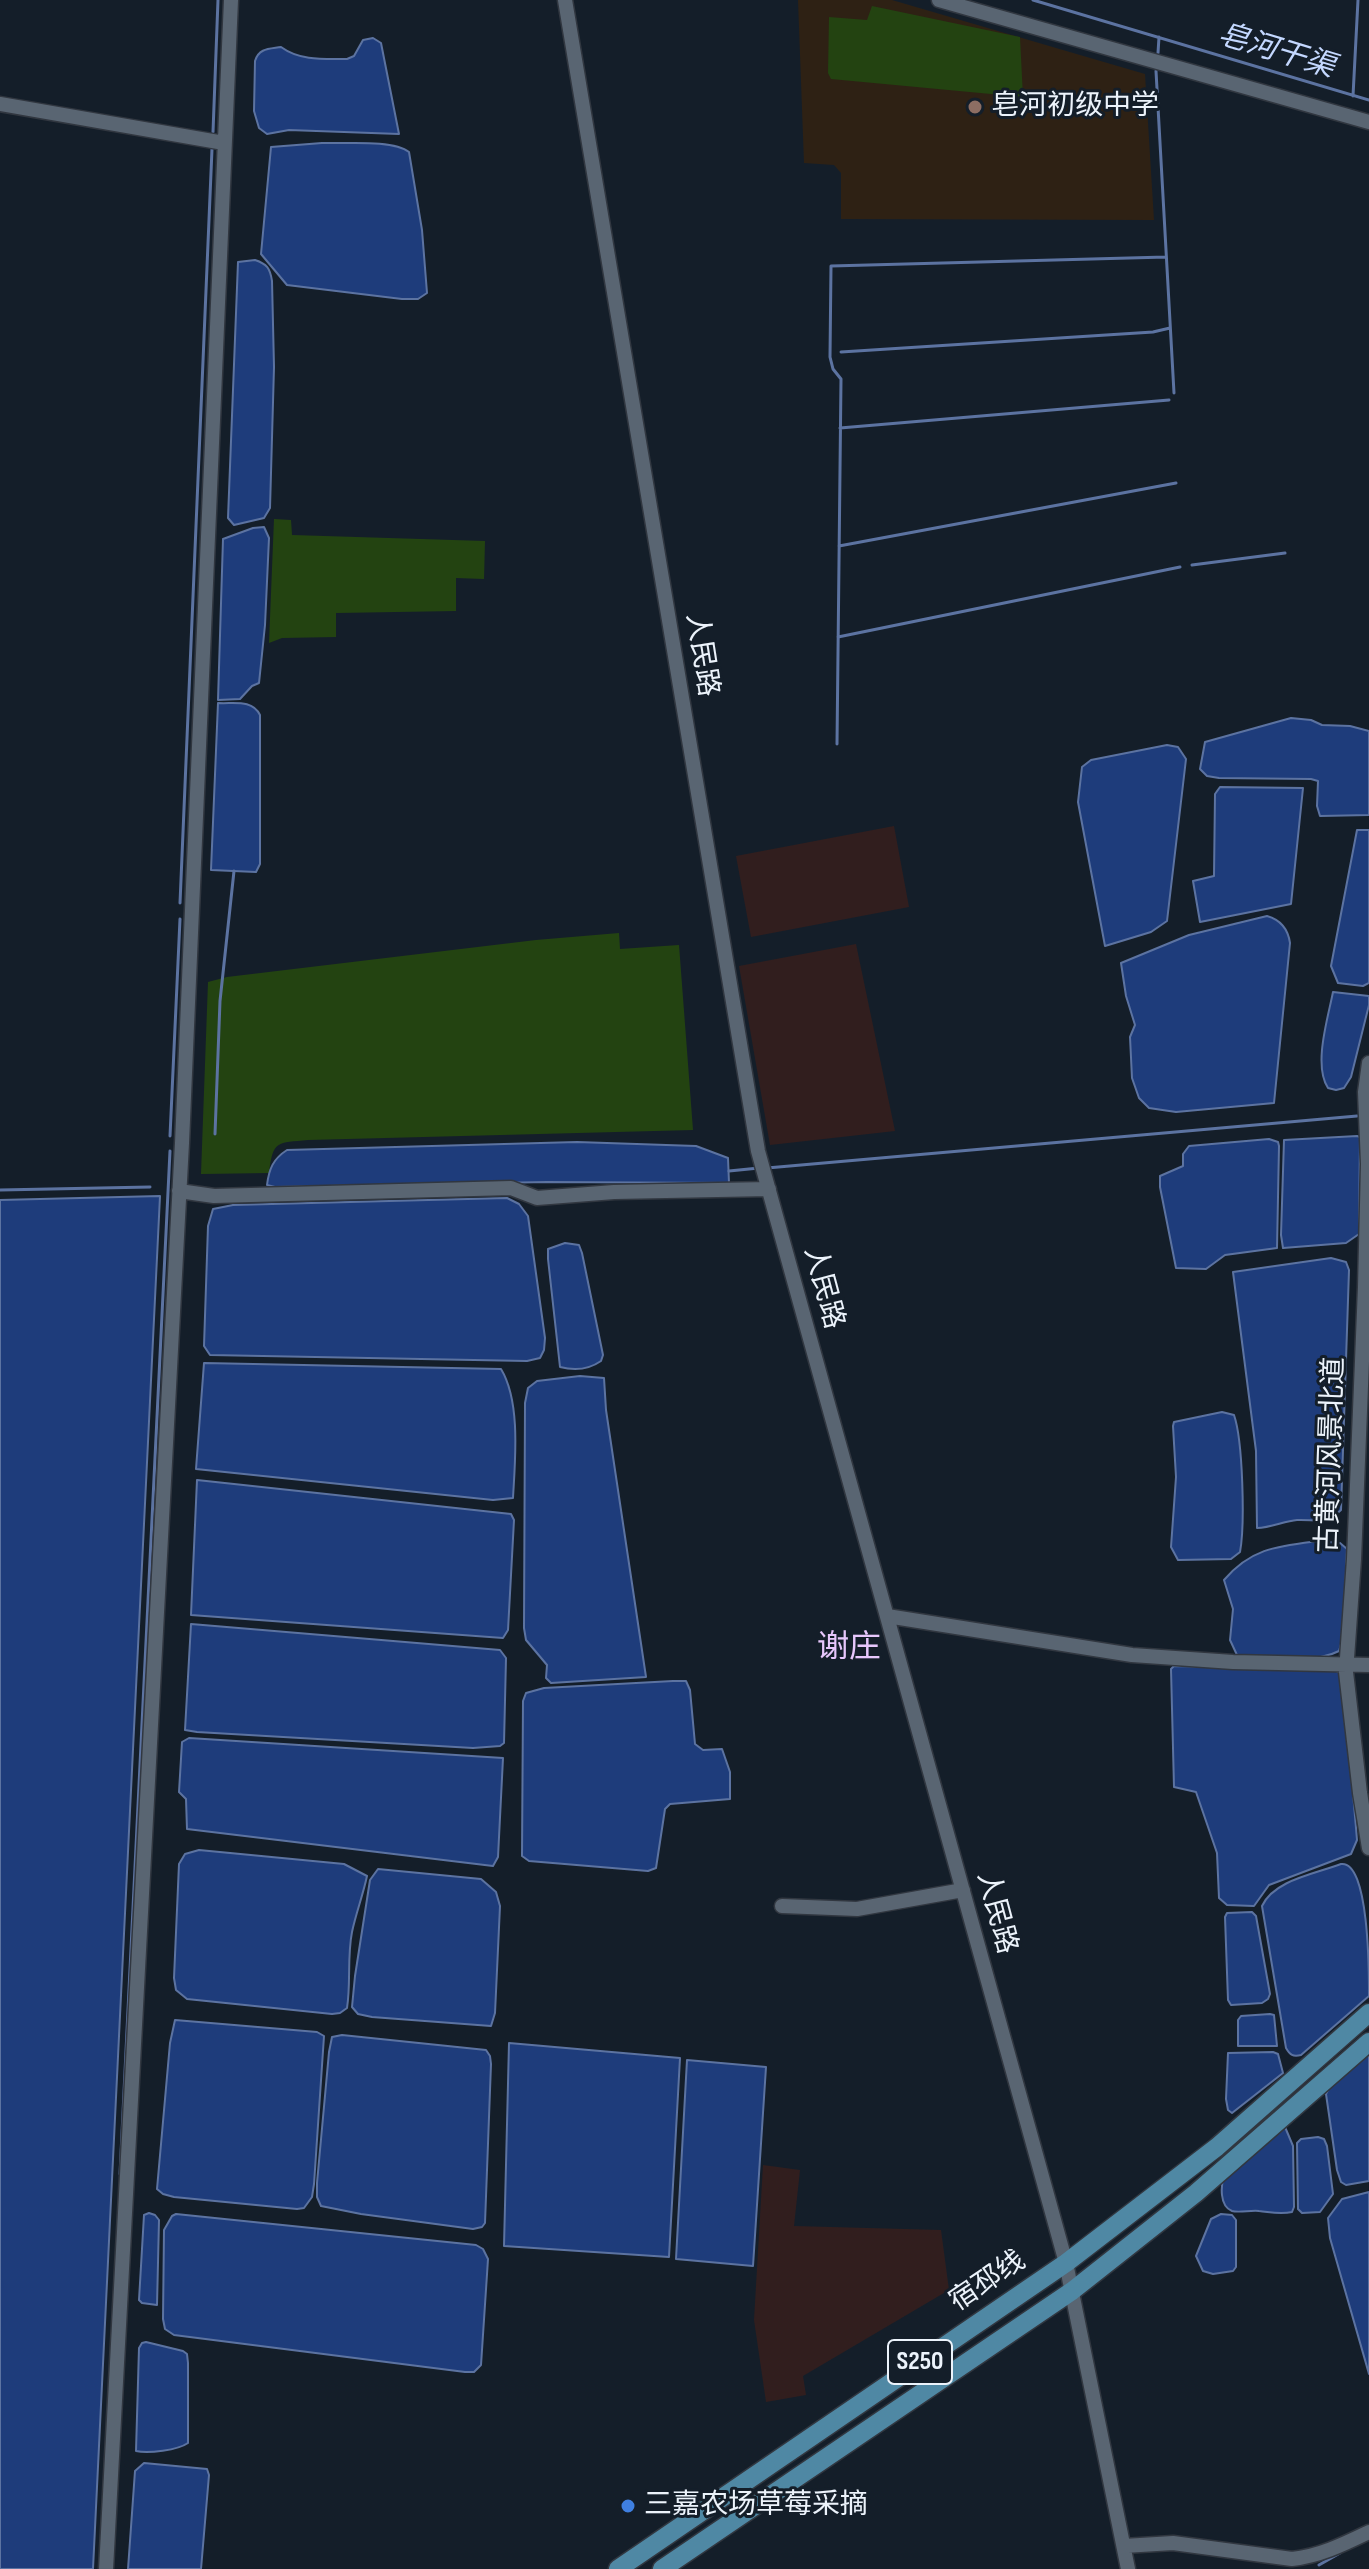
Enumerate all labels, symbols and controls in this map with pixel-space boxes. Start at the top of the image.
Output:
water label: 皂河干渠 [1213,17,1339,87]
place label: 皂河初级中学 [991,90,1159,124]
marker: 皂河初级中学 [966,98,984,116]
street label: 人民路 [678,611,724,699]
street label: 人民路 [796,1243,850,1333]
street label: 古黄河风景北道 [1312,1356,1352,1554]
district label: 谢庄 [817,1630,881,1668]
street label: 人民路 [969,1868,1023,1958]
street label: 宿邳线 [944,2245,1032,2319]
road number: S250 [888,2340,952,2384]
place label: 三嘉农场草莓采摘 [644,2489,868,2523]
marker: 三嘉农场草莓采摘 [619,2497,637,2515]

